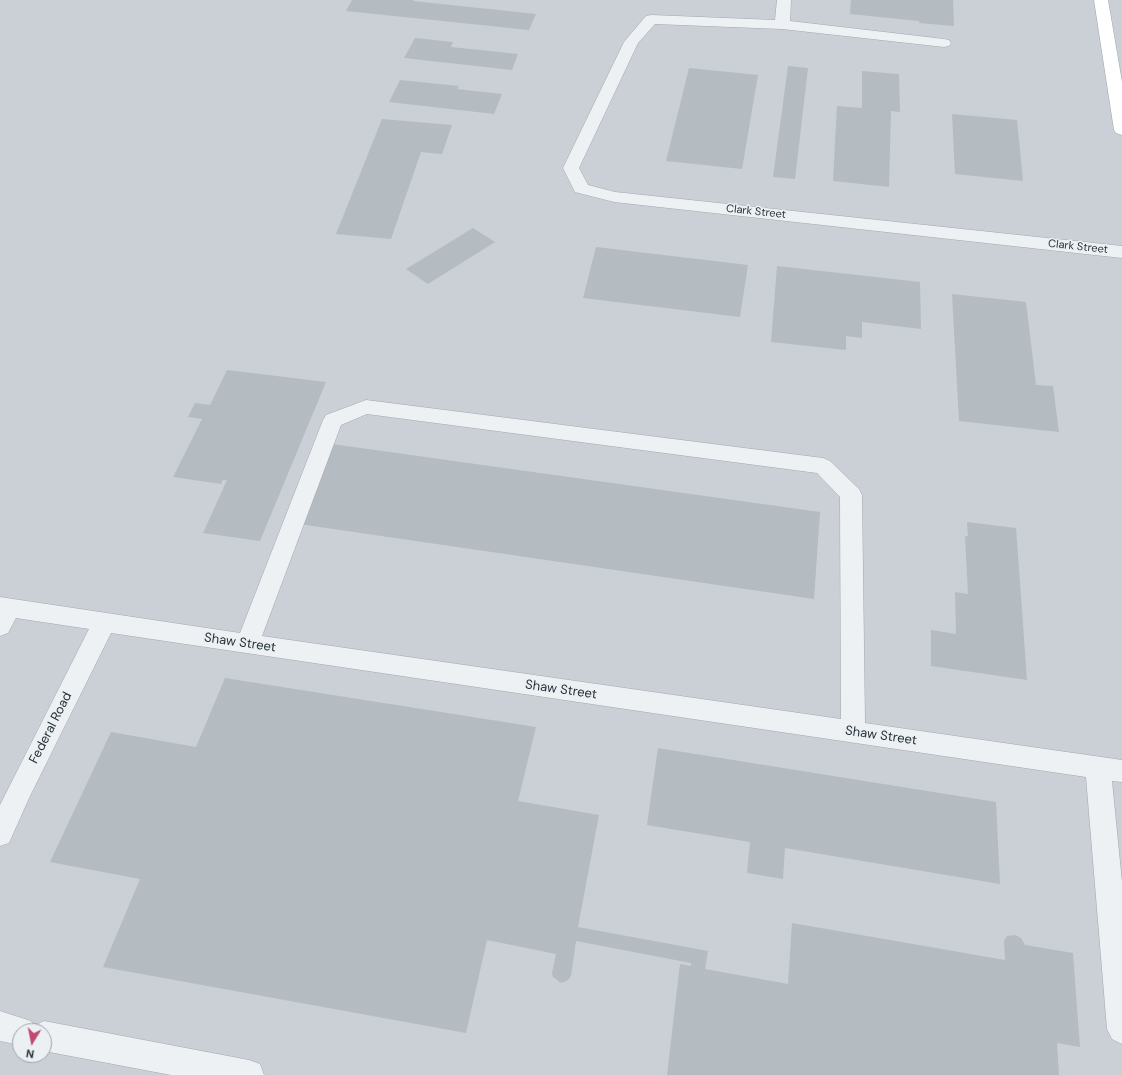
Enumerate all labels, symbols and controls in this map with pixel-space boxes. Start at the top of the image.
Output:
street label: Clark Street [725,202,787,222]
street label: Clark Street [1047,237,1109,257]
street label: Shaw Street [203,630,277,656]
street label: Shaw Street [524,677,598,703]
street label: Federal Road [26,690,76,766]
street label: Shaw Street [844,723,918,749]
north arrow [12,1023,52,1063]
text: N [25,1046,35,1061]

